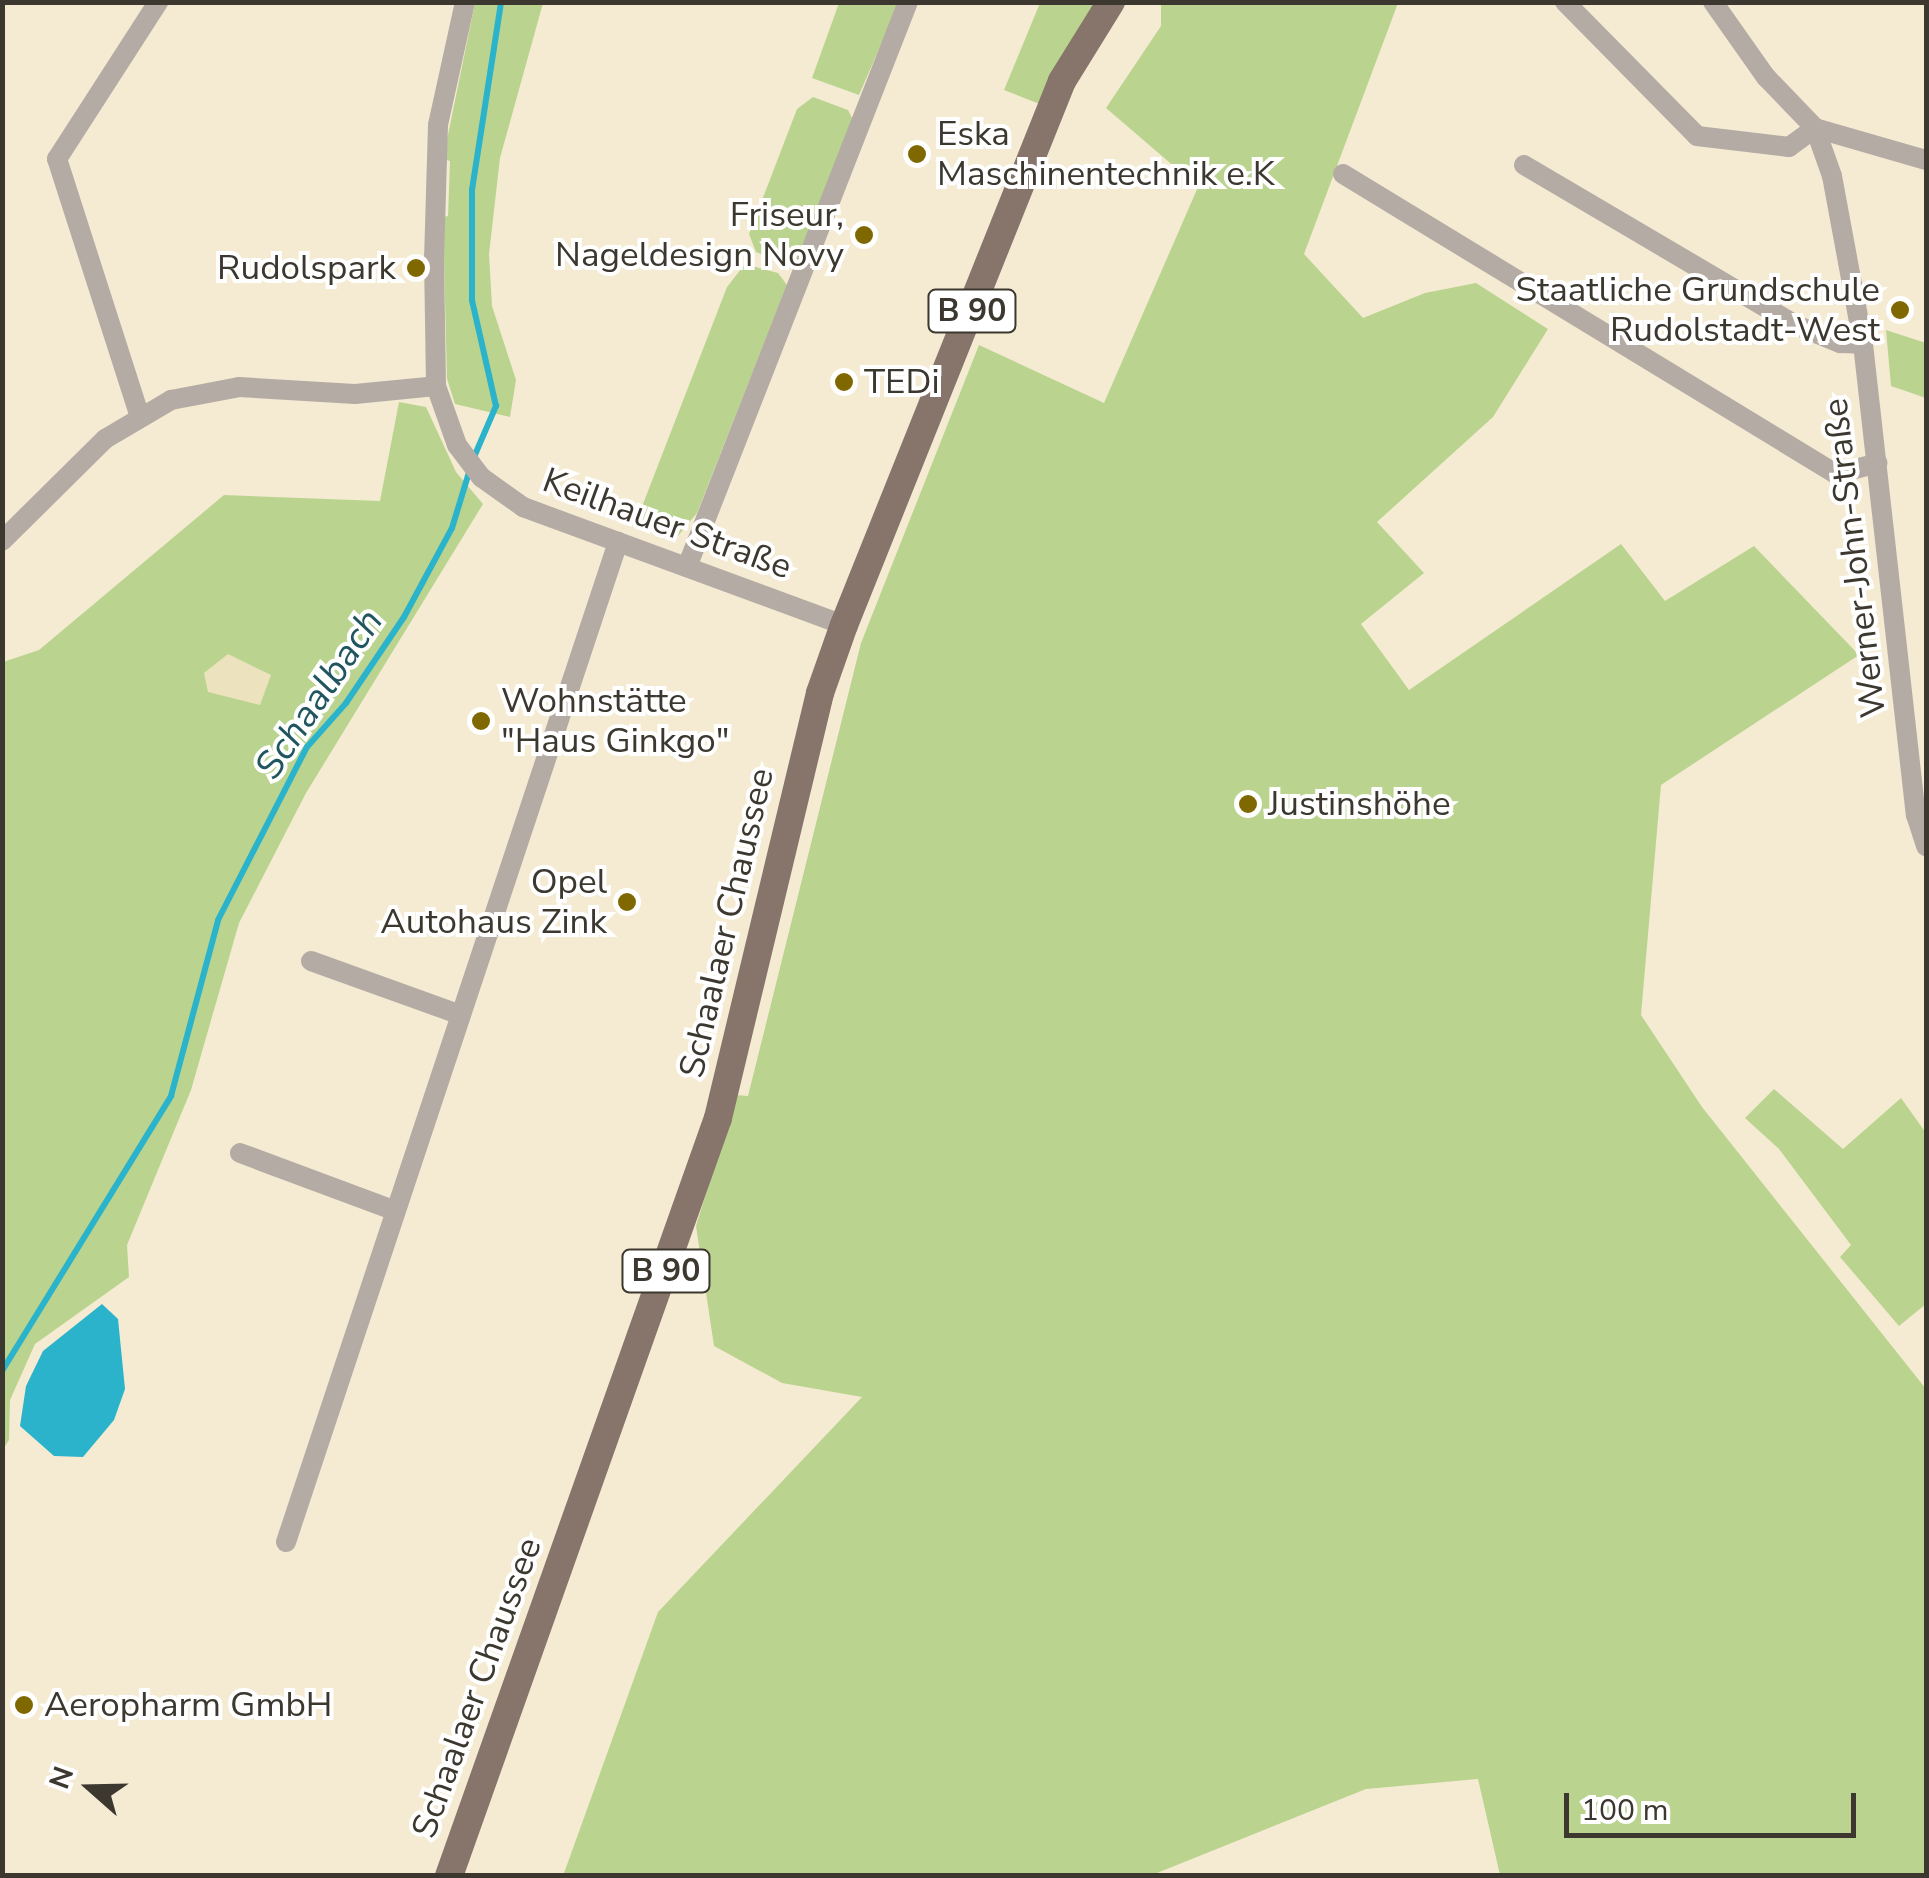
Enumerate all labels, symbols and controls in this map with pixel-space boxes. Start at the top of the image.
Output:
place label: Eska Maschinentechnik e.K [937,113,1275,195]
marker: Eska Maschinentechnik e.K [906,143,928,165]
place label: Friseur, Nageldesign Novy [555,194,844,276]
marker: Friseur, Nageldesign Novy [853,224,875,246]
place label: Rudolspark [217,247,396,289]
marker: Rudolspark [405,257,427,279]
place label: Staatliche Grundschule Rudolstadt-West [1516,269,1880,351]
road number: B 90 [927,284,1017,338]
marker: Staatliche Grundschule Rudolstadt-West [1889,299,1911,321]
place label: TEDi [864,361,940,403]
marker: TEDi [833,371,855,393]
street label: Werner-John-Straße [1815,396,1895,720]
street label: Keilhauer Straße [537,460,797,588]
water label: Schaalbach [245,600,393,788]
place label: Wohnstätte "Haus Ginkgo" [501,680,729,762]
marker: Wohnstätte "Haus Ginkgo" [470,710,492,732]
street label: Schaalaer Chaussee [671,764,783,1082]
place label: Justinshöhe [1268,783,1451,825]
marker: Justinshöhe [1237,793,1259,815]
place label: Opel Autohaus Zink [380,861,607,943]
marker: Opel Autohaus Zink [616,891,638,913]
road number: B 90 [621,1244,711,1298]
street label: Schaalaer Chaussee [403,1532,551,1844]
place label: Aeropharm GmbH [44,1684,332,1726]
marker: Aeropharm GmbH [13,1694,35,1716]
north arrow [40,1738,140,1838]
text: N [40,1761,83,1794]
scale bar [1569,1773,1862,1835]
text: 100 m [1581,1790,1668,1831]

